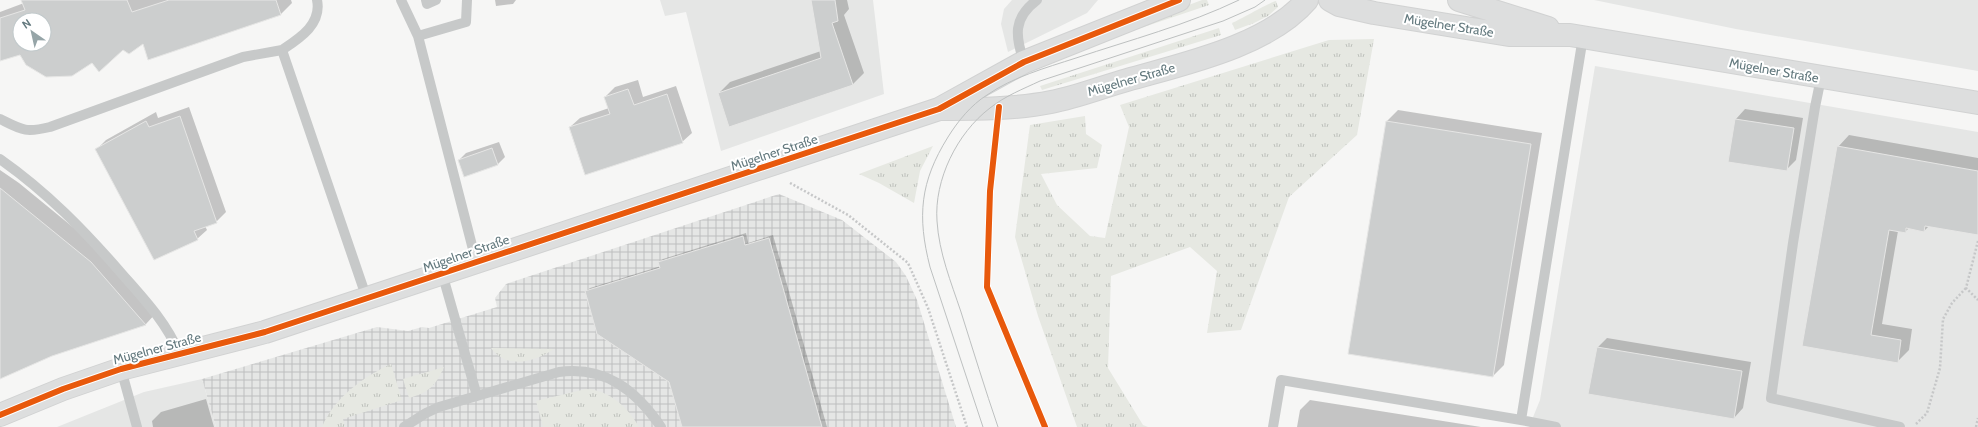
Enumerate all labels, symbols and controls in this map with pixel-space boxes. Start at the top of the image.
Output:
street label: Mügelner Straße [1403,10,1495,40]
north arrow [12,12,52,52]
text: N [19,16,34,32]
street label: Mügelner Straße [1728,54,1820,86]
street label: Mügelner Straße [1085,59,1177,99]
street label: Mügelner Straße [728,130,820,174]
street label: Mügelner Straße [421,231,512,275]
street label: Mügelner Straße [111,328,203,367]

